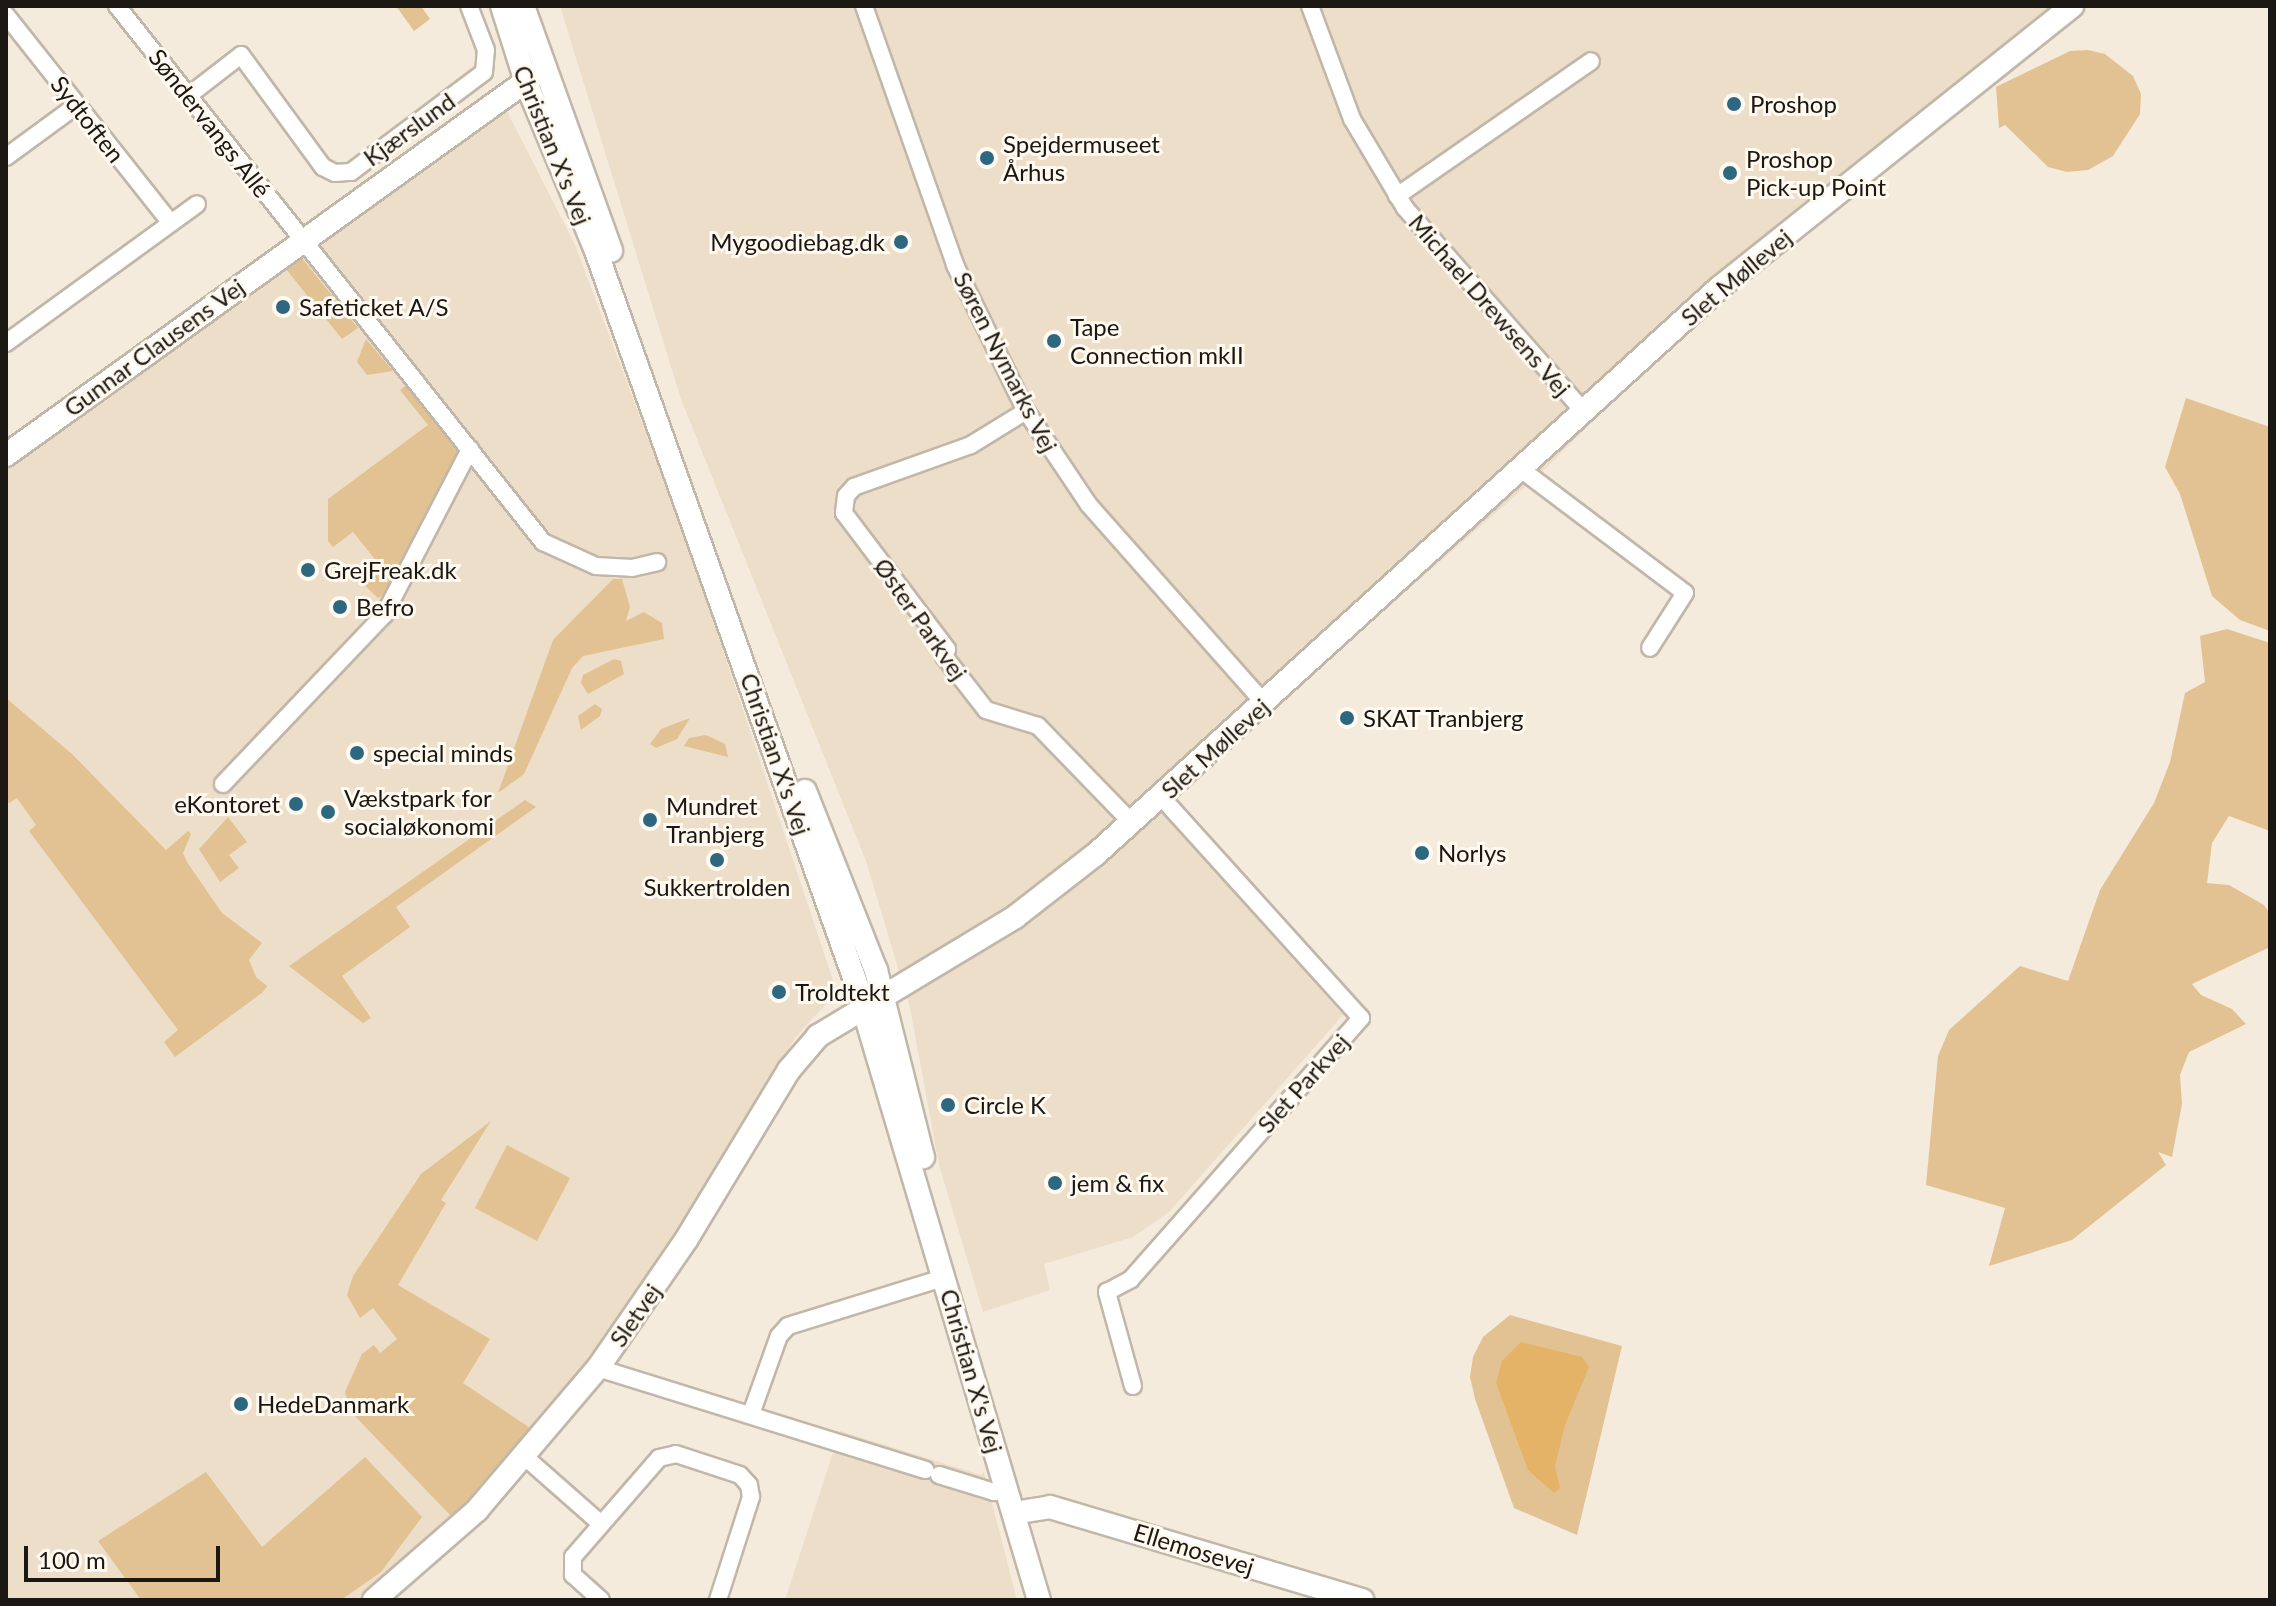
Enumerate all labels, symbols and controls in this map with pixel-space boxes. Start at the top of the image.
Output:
street label: Søndervangs Allé [143,43,277,203]
street label: Christian X's Vej [508,61,598,229]
street label: Sydtoften [45,70,131,168]
street label: Kjærslund [358,86,460,172]
place label: Proshop [1750,90,1837,118]
marker: Proshop [1725,95,1743,113]
place label: Spejdermuseet Århus [1003,130,1160,186]
place label: Proshop Pick-up Point [1746,145,1886,201]
marker: Spejdermuseet Århus [978,149,996,167]
marker: Proshop Pick-up Point [1721,164,1739,182]
street label: Michael Drewsens Vej [1403,208,1577,402]
street label: Slet Møllevej [1675,222,1797,332]
place label: Mygoodiebag.dk [710,228,885,256]
marker: Mygoodiebag.dk [892,233,910,251]
street label: Søren Nymarks Vej [948,267,1064,457]
street label: Gunnar Clausens Vej [58,272,250,422]
place label: Safeticket A/S [299,293,449,321]
marker: Safeticket A/S [274,298,292,316]
place label: Tape Connection mkII [1070,313,1244,369]
marker: Tape Connection mkII [1045,332,1063,350]
street label: Øster Parkvej [868,552,974,686]
place label: GrejFreak.dk [324,556,457,584]
marker: GrejFreak.dk [299,561,317,579]
place label: Befro [356,593,414,621]
marker: Befro [331,598,349,616]
street label: Christian X's Vej [735,669,817,839]
street label: Slet Møllevej [1155,692,1275,804]
place label: SKAT Tranbjerg [1363,704,1525,732]
marker: SKAT Tranbjerg [1338,709,1356,727]
place label: special minds [373,739,513,767]
marker: special minds [348,744,366,762]
place label: Vækstpark for socialøkonomi [344,784,494,840]
place label: eKontoret [174,790,280,818]
place label: Mundret Tranbjerg [666,792,764,848]
marker: eKontoret [287,795,305,813]
marker: Vækstpark for socialøkonomi [319,803,337,821]
marker: Mundret Tranbjerg [641,811,659,829]
place label: Norlys [1438,839,1507,867]
marker: Norlys [1413,844,1431,862]
marker: Sukkertrolden [708,851,726,869]
place label: Sukkertrolden [644,873,790,901]
place label: Troldtekt [795,978,889,1006]
marker: Troldtekt [770,983,788,1001]
street label: Slet Parkvej [1251,1028,1355,1138]
place label: Circle K [964,1091,1046,1119]
marker: Circle K [939,1096,957,1114]
place label: jem & fix [1071,1169,1164,1197]
marker: jem & fix [1046,1174,1064,1192]
street label: Sletvej [603,1278,667,1352]
street label: Christian X's Vej [935,1285,1009,1457]
place label: HedeDanmark [257,1390,409,1418]
marker: HedeDanmark [232,1395,250,1413]
street label: Ellemosevej [1130,1517,1258,1581]
scale bar [28,1530,224,1580]
text: 100 m [38,1545,106,1574]

